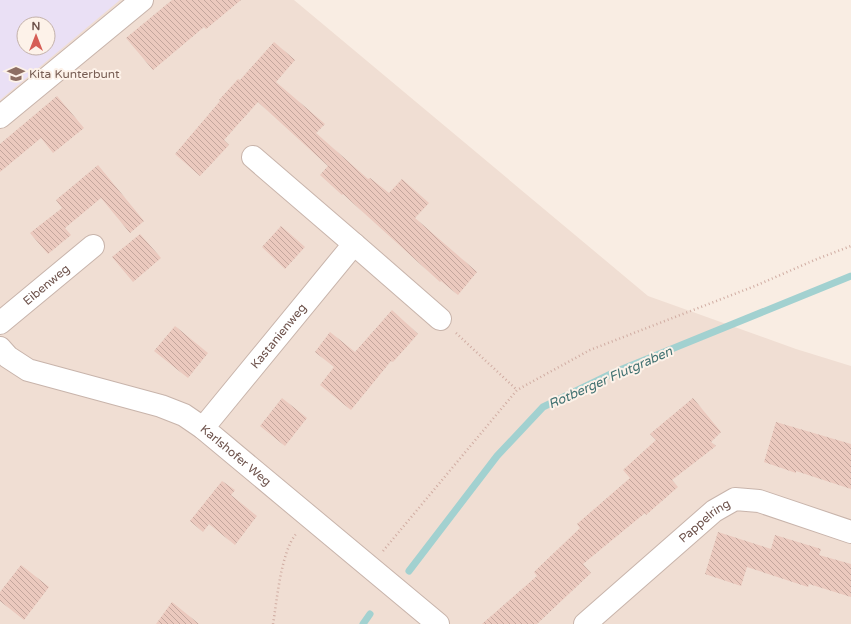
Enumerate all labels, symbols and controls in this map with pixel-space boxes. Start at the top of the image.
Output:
north arrow [16,16,56,56]
text: N [32,20,40,33]
school or university icon: Kita Kunterbunt [6,64,26,84]
place label: Kita Kunterbunt [29,67,120,81]
street label: Eibenweg [20,261,72,308]
street label: Kastanienweg [248,301,309,371]
water label: Rotberger Flutgraben [546,343,676,413]
street label: Karlshofer Weg [198,422,274,489]
street label: Pappelring [676,496,733,546]

